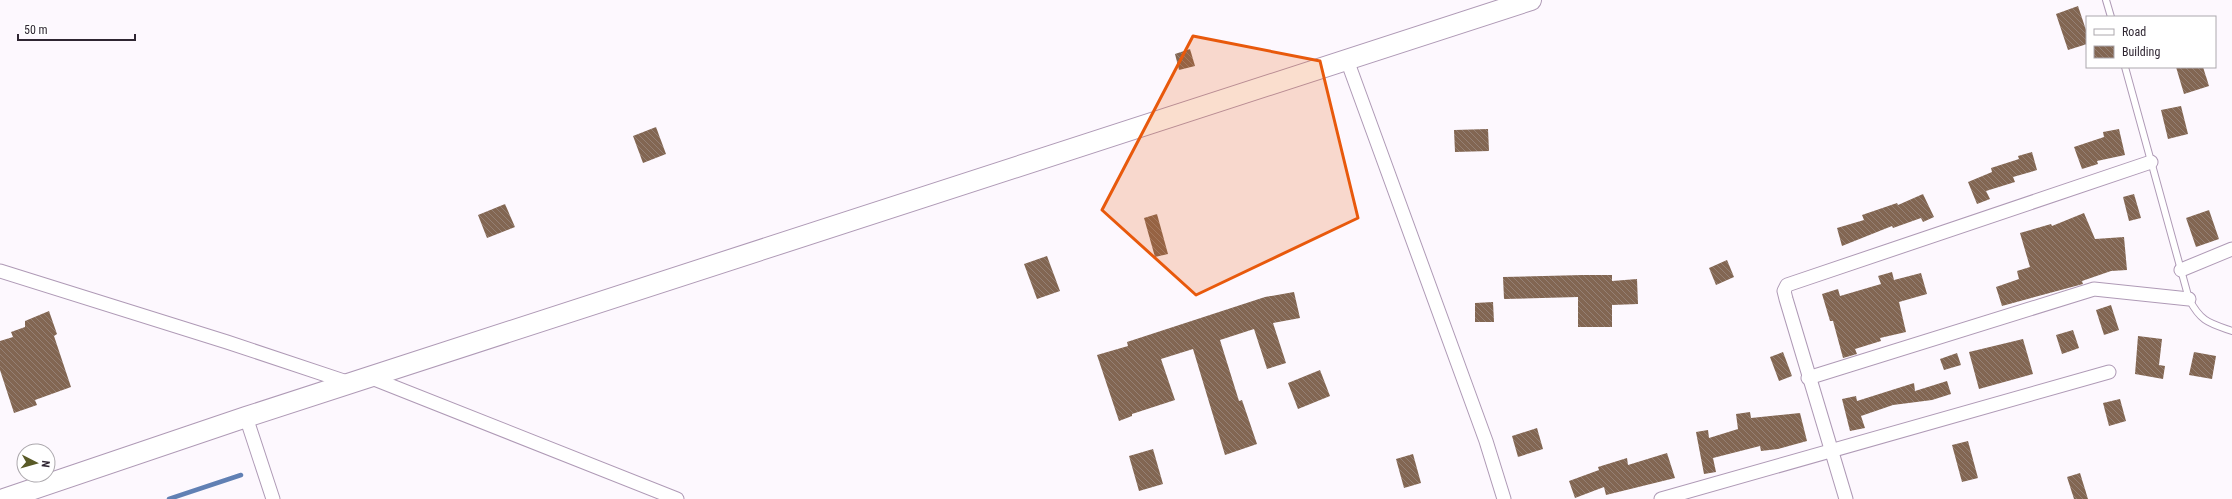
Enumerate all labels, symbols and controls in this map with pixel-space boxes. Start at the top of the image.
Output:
scale bar [18,16,135,42]
legend [2086,16,2216,68]
text: 50 m [24,23,48,37]
text: Road [2122,25,2146,39]
text: Building [2122,45,2160,59]
north arrow [16,443,56,483]
text: N [39,460,52,468]

